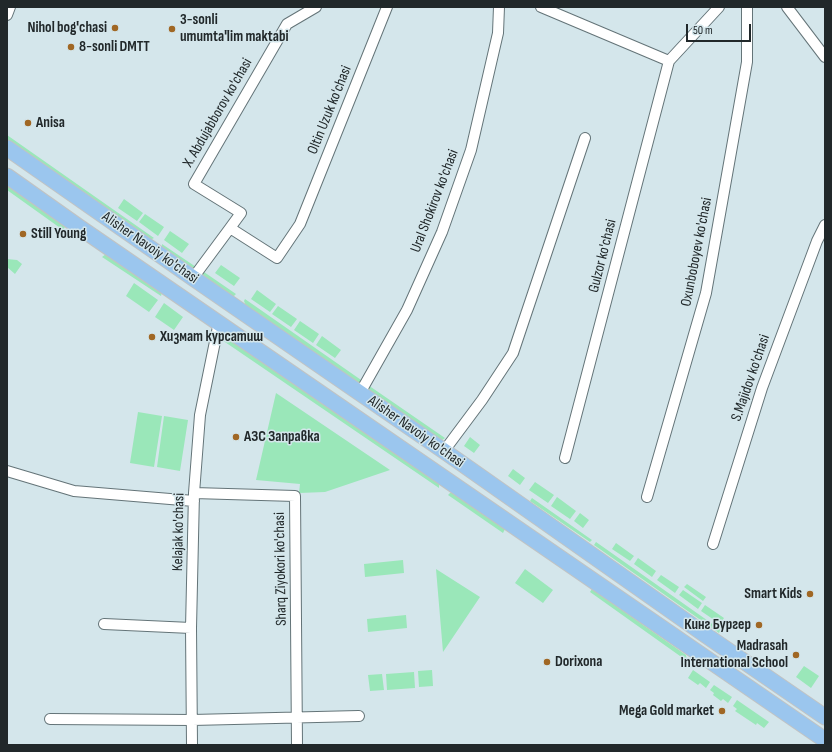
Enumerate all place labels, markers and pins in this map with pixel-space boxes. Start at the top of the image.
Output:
place label: 3-sonli umumta'lim maktabi [180,11,288,46]
place label: Nihol bog'chasi [27,19,107,37]
marker: Nihol bog'chasi [110,23,120,33]
marker: 3-sonli umumta'lim maktabi [167,24,177,34]
place label: 8-sonli DMTT [79,38,150,56]
marker: 8-sonli DMTT [66,42,76,52]
place label: Anisa [36,114,65,132]
marker: Anisa [23,118,33,128]
place label: Still Young [31,225,86,243]
marker: Still Young [18,229,28,239]
place label: Хизмат курсатиш [160,328,263,346]
marker: Хизмат курсатиш [147,332,157,342]
place label: АЗС Заправка [244,428,320,446]
marker: АЗС Заправка [231,432,241,442]
place label: Smart Kids [744,585,802,603]
marker: Smart Kids [805,589,815,599]
place label: Кинг Бургер [684,616,751,634]
marker: Кинг Бургер [754,620,764,630]
place label: Madrasah International School [681,637,788,672]
marker: Madrasah International School [791,650,801,660]
place label: Dorixona [555,653,602,671]
marker: Dorixona [542,657,552,667]
place label: Mega Gold market [619,702,714,720]
marker: Mega Gold market [717,706,727,716]

